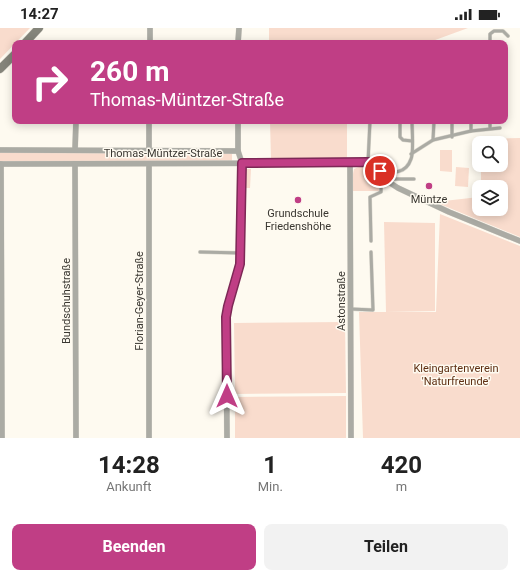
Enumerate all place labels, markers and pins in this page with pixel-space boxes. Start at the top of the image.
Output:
pin [363,154,397,188]
marker: Müntze [424,181,434,191]
place label: Müntze [411,193,447,206]
marker: Grundschule Friedenshöhe [293,195,303,205]
place label: Grundschule Friedenshöhe [265,207,331,233]

